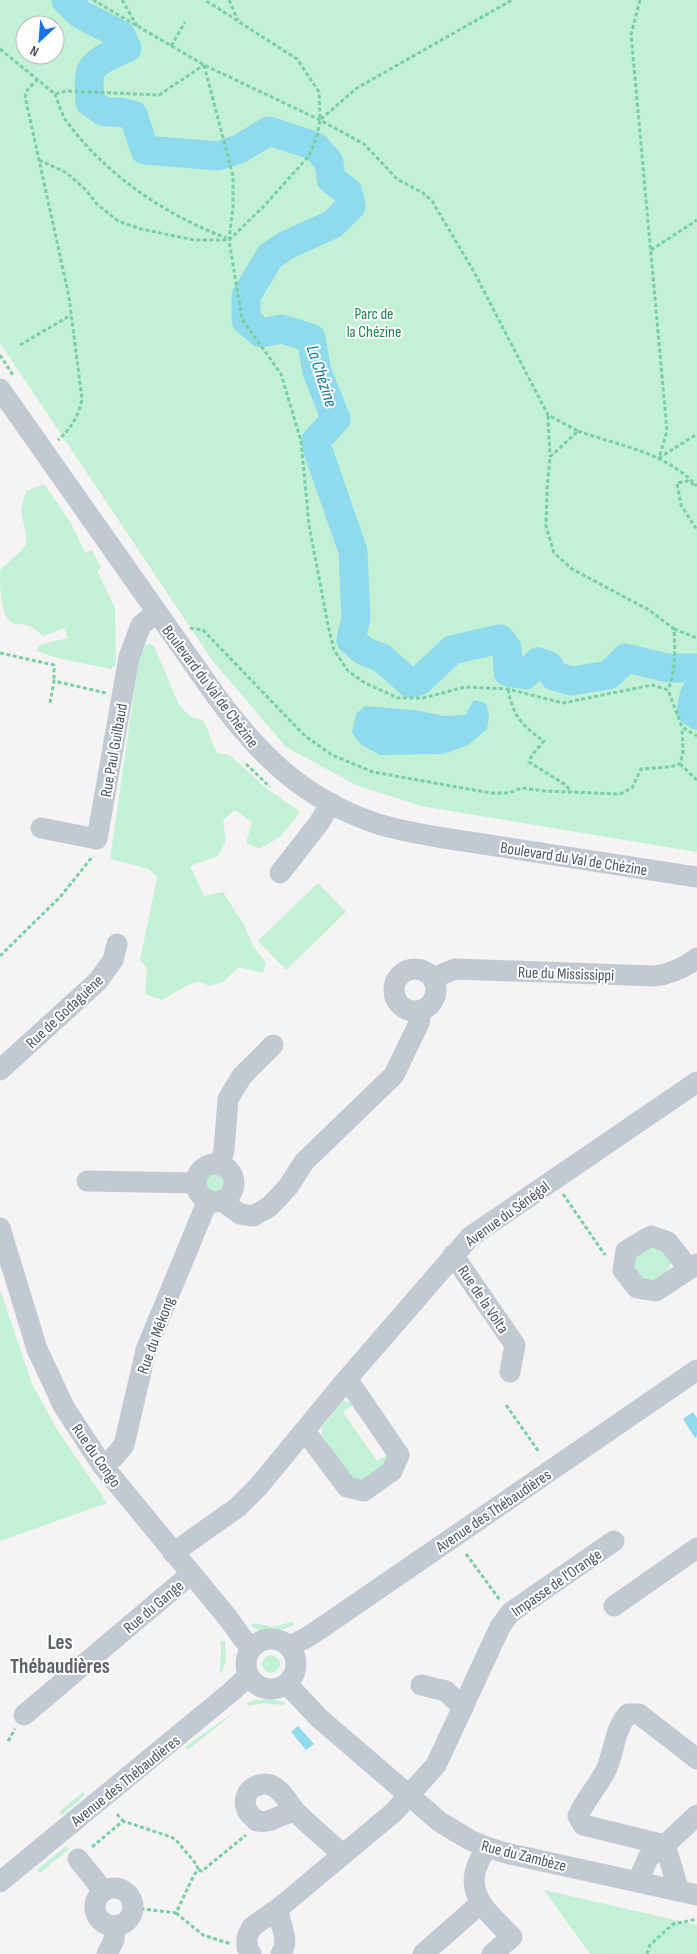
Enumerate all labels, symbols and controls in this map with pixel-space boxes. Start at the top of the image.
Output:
north arrow [15,15,65,65]
text: N [27,42,42,61]
park label: Parc de la Chézine [347,305,401,342]
water label: La Chézine [302,343,341,410]
street label: Boulevard du Val de Chézine [158,622,262,752]
street label: Rue Paul Guilbaud [97,702,132,799]
street label: Boulevard du Val de Chézine [499,838,649,880]
street label: Rue du Mississippi [518,963,614,986]
street label: Rue de Godaguène [22,971,108,1053]
street label: Avenue du Sénégal [461,1177,554,1252]
street label: Rue de la Volta [453,1262,512,1337]
street label: Rue du Mékong [134,1294,179,1377]
street label: Rue du Congo [67,1420,124,1491]
street label: Avenue des Thébaudières [432,1466,555,1557]
street label: Impasse de l'Orange [508,1545,606,1621]
street label: Rue du Gange [120,1577,188,1638]
district label: Les Thébaudières [10,1630,110,1679]
street label: Avenue des Thébaudières [67,1731,184,1832]
street label: Rue du Zambèze [479,1837,568,1876]

